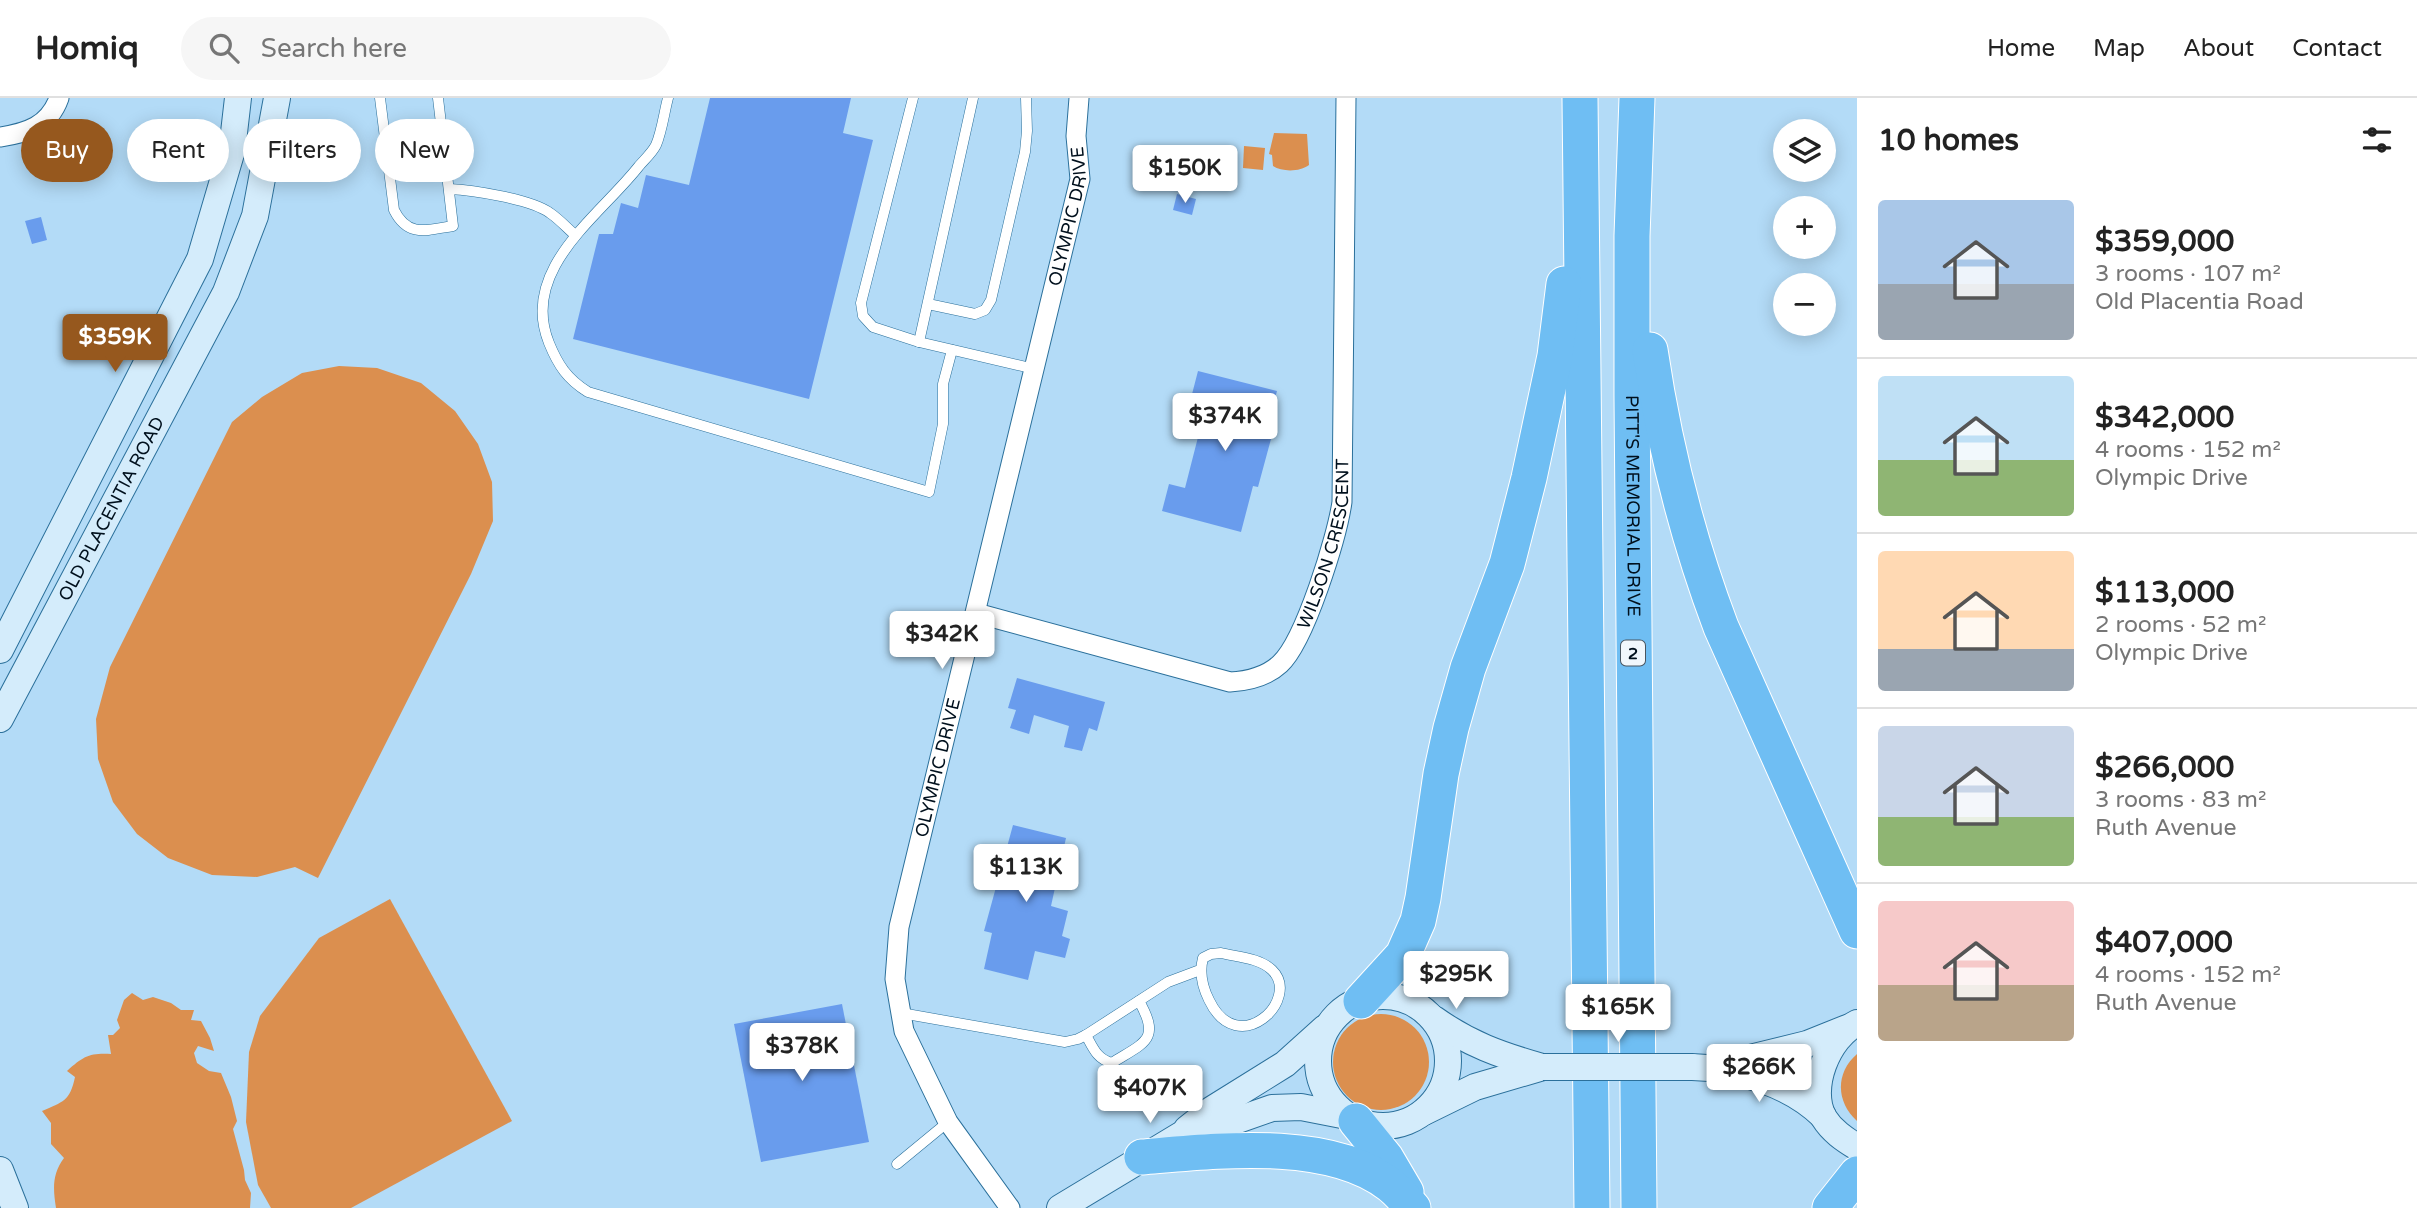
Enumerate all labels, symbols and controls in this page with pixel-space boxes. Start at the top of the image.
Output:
search box [181,17,671,80]
text: Homiq [35,29,139,68]
icon: search [205,29,243,67]
text: Search here [261,33,407,64]
text: Home [1987,34,2055,63]
text: Map [2093,34,2145,63]
text: About [2183,34,2254,63]
text: Contact [2292,34,2382,63]
chip: Buy [21,119,113,182]
chip: Rent [127,119,229,182]
chip: Filters [243,119,361,182]
chip: New [375,119,474,182]
map controls [1773,119,1836,336]
button: layers [1773,119,1836,182]
icon: filters [2358,121,2396,159]
text: 10 homes [1878,122,2019,159]
street label: OLYMPIC DRIVE [1044,146,1091,288]
pin: $150K [1136,146,1234,205]
text: $150K [1149,154,1221,182]
button: + [1773,196,1836,259]
text: $359,000 [2095,223,2234,260]
icon: home [1934,228,2018,312]
text: 3 rooms · 107 m² [2095,260,2281,288]
button: − [1773,273,1836,336]
text: Old Placentia Road [2095,288,2304,316]
pin: $359K [66,314,164,374]
text: $359K [79,323,151,351]
pin: $374K [1176,394,1274,453]
street label: PITT'S MEMORIAL DRIVE [1621,395,1645,617]
text: $342,000 [2095,399,2234,436]
text: $374K [1189,402,1261,430]
icon: home [1934,404,2018,488]
street label: OLD PLACENTIA ROAD [54,413,169,605]
text: 4 rooms · 152 m² [2095,436,2281,464]
street label: WILSON CRESCENT [1292,458,1353,632]
text: Olympic Drive [2095,464,2248,492]
text: $113,000 [2095,574,2234,611]
icon: home [1934,579,2018,663]
text: 2 rooms · 52 m² [2095,611,2266,639]
pin: $342K [893,612,991,671]
text: $342K [906,620,978,648]
text: Olympic Drive [2095,639,2248,667]
road number: 2 [1621,640,1645,666]
street label: OLYMPIC DRIVE [910,696,965,839]
text: $266,000 [2095,749,2234,786]
icon: home [1934,754,2018,838]
text: 3 rooms · 83 m² [2095,786,2266,814]
text: Ruth Avenue [2095,814,2236,842]
pin: $113K [977,844,1075,904]
text: $113K [990,853,1062,881]
text: $407,000 [2095,924,2233,961]
icon: home [1934,929,2018,1013]
pin: $295K [1407,951,1505,1011]
text: $295K [1420,960,1492,988]
text: 4 rooms · 152 m² [2095,961,2281,989]
pin: $165K [1569,984,1667,1044]
text: Ruth Avenue [2095,989,2236,1017]
text: $165K [1582,993,1654,1021]
pin: $378K [753,1024,851,1083]
text: $378K [766,1032,838,1060]
pin: $266K [1710,1044,1808,1104]
text: $266K [1723,1053,1795,1081]
pin: $407K [1101,1066,1199,1125]
text: $407K [1114,1074,1186,1102]

